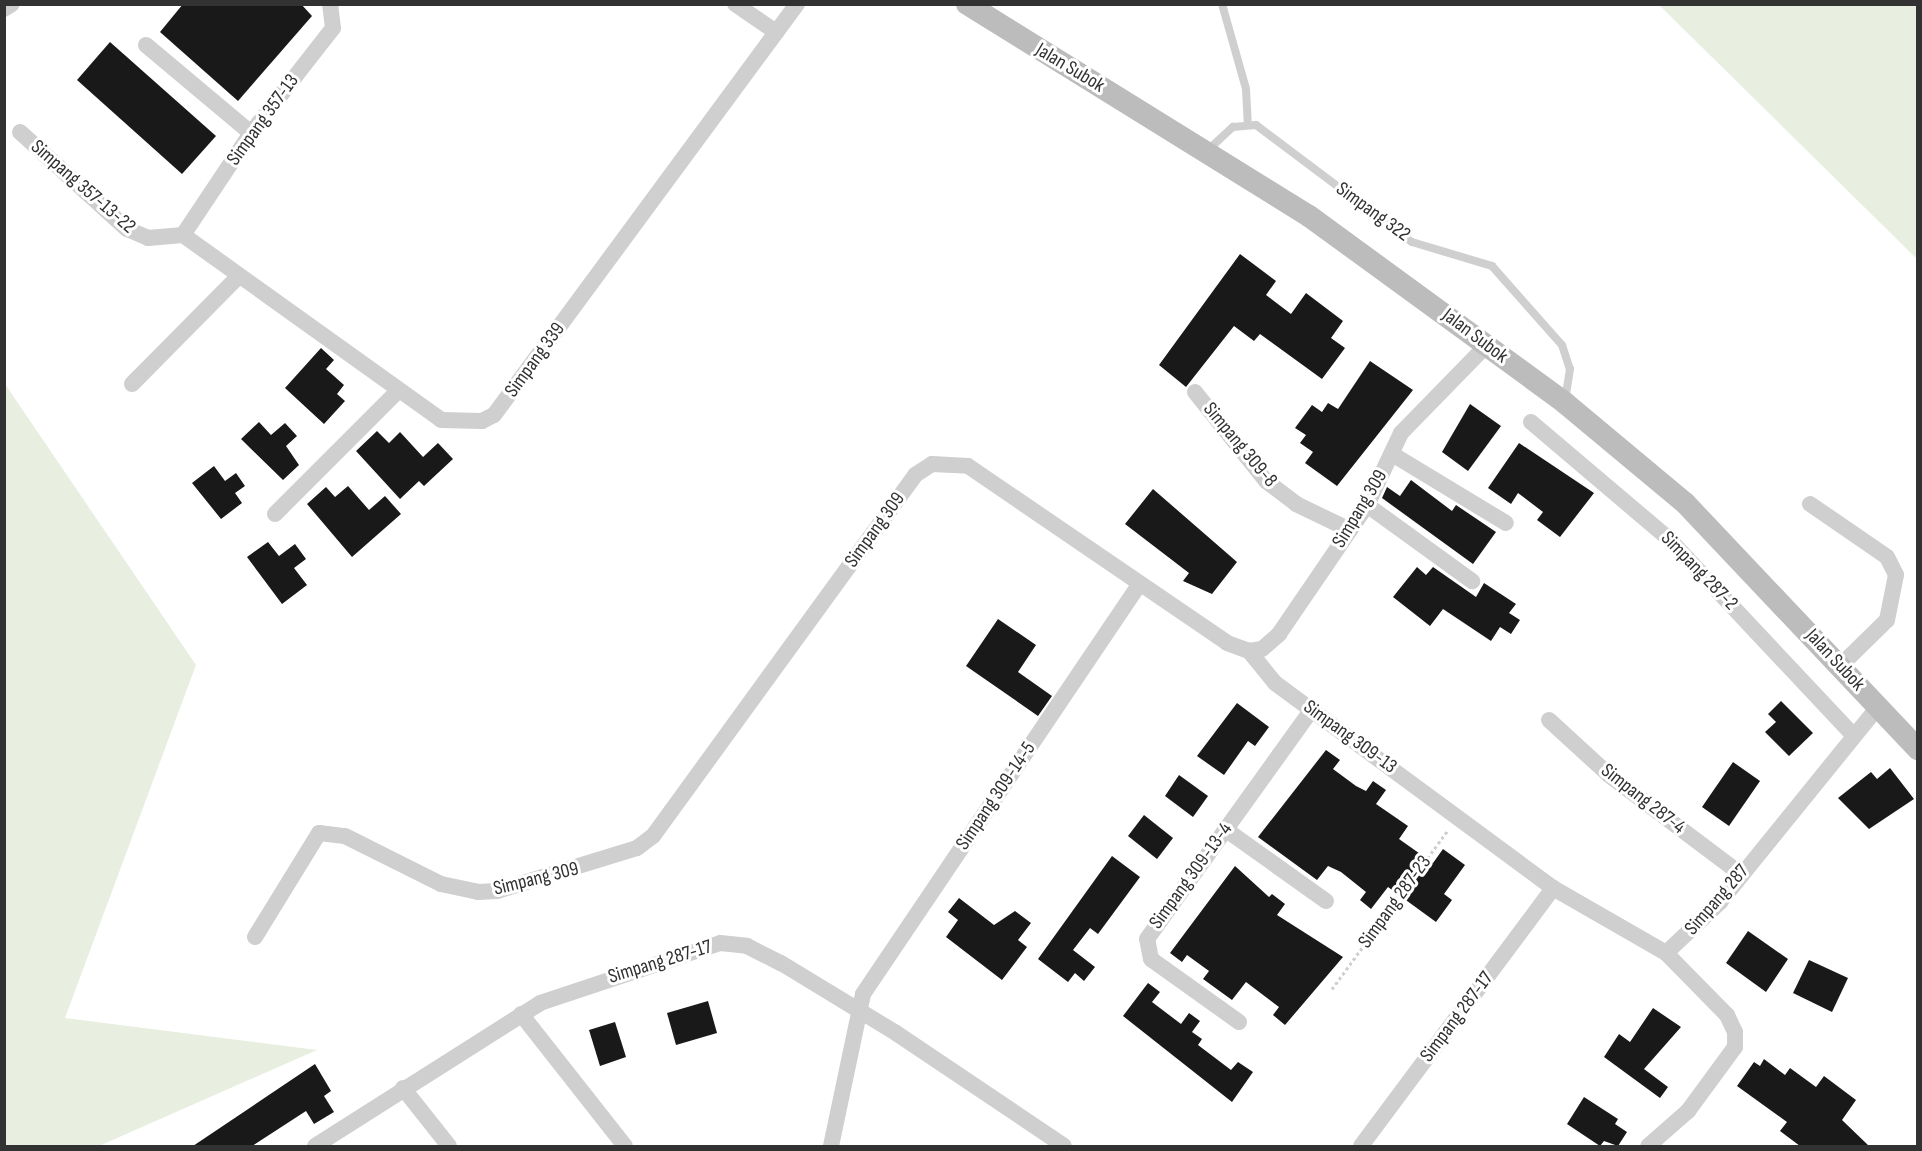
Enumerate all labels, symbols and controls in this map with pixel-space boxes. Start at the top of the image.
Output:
street label: Jalan Subok [1031,38,1109,98]
street label: Simpang 357-13 [222,70,304,170]
street label: Simpang 357-13-22 [26,135,140,239]
street label: Simpang 322 [1331,177,1415,247]
street label: Jalan Subok [1437,304,1513,368]
street label: Simpang 339 [500,318,570,402]
street label: Simpang 309-8 [1198,398,1282,492]
street label: Simpang 309 [1327,466,1393,552]
street label: Simpang 309 [840,488,910,572]
street label: Simpang 287-2 [1656,527,1742,615]
street label: Jalan Subok [1800,624,1870,696]
street label: Simpang 309-13 [1299,695,1401,779]
street label: Simpang 309-14-5 [951,737,1041,855]
street label: Simpang 287-4 [1596,759,1690,839]
street label: Simpang 309-13-4 [1144,818,1238,934]
street label: Simpang 287-23 [1353,851,1437,953]
street label: Simpang 309 [491,857,581,901]
street label: Simpang 287 [1680,860,1754,940]
street label: Simpang 287-17 [605,935,715,989]
street label: Simpang 287-17 [1415,967,1499,1067]

